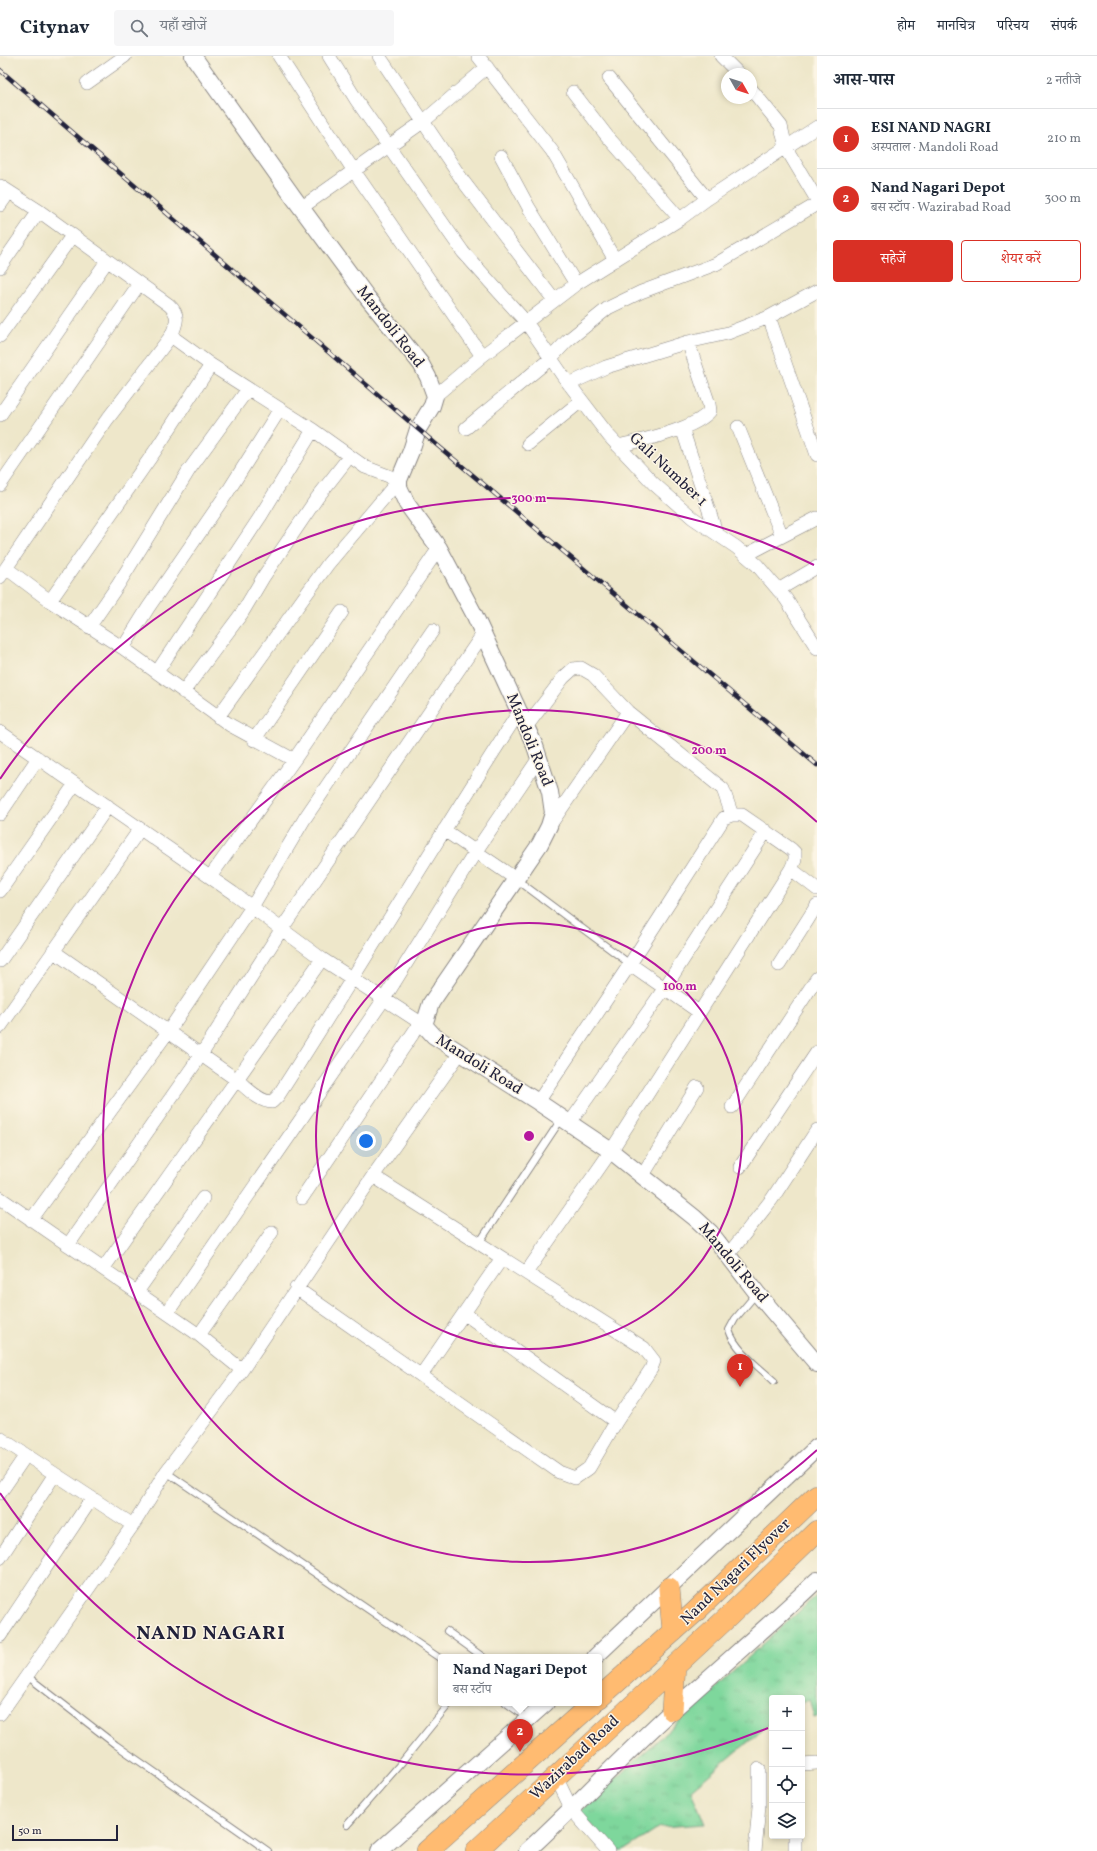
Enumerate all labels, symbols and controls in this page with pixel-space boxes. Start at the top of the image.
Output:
search box [114,10,394,46]
text: Citynav [20,15,90,41]
text: यहाँ खोजें [160,16,207,37]
icon: search [128,17,150,39]
text: होम [897,17,915,36]
text: मानचित्र [937,17,975,36]
text: परिचय [997,17,1029,36]
text: संपर्क [1051,17,1077,36]
north arrow [721,68,757,104]
text: आस-पास [833,69,894,92]
text: 2 नतीजे [1046,72,1081,90]
text: ESI NAND NAGRI [871,118,991,139]
text: 1 [843,130,849,148]
text: 210 m [1047,130,1081,148]
text: अस्पताल · Mandoli Road [871,139,999,157]
text: Nand Nagari Depot [871,178,1005,199]
text: 2 [843,190,849,208]
text: 300 m [1045,190,1081,208]
text: बस स्टॉप · Wazirabad Road [871,199,1011,217]
button: सहेजें [833,240,953,282]
button: शेयर करें [961,240,1081,282]
street label: Mandoli Road [351,281,429,373]
street label: Gali Number 1 [624,428,712,512]
text: 300 m [512,491,547,507]
street label: Mandoli Road [500,690,558,790]
text: 200 m [691,743,727,759]
text: 100 m [663,979,697,995]
street label: Mandoli Road [431,1030,527,1100]
centre of rings [522,1129,536,1143]
your location [356,1131,376,1151]
street label: Mandoli Road [693,1218,773,1308]
pin: 1 [727,1354,753,1387]
street label: Nand Nagari Flyover [676,1513,796,1630]
district label: NAND NAGARI [136,1620,286,1648]
popup [438,1654,602,1706]
text: Nand Nagari Depot [453,1660,587,1681]
text: बस स्टॉप [453,1681,492,1699]
map controls [769,1695,805,1839]
button: + [769,1695,805,1731]
street label: Wazirabad Road [525,1711,625,1805]
pin: 2 [507,1719,533,1752]
button: − [769,1731,805,1767]
button: locate [769,1767,805,1803]
button: layers [769,1803,805,1839]
scale bar [12,1823,118,1842]
text: 50 m [18,1824,42,1839]

